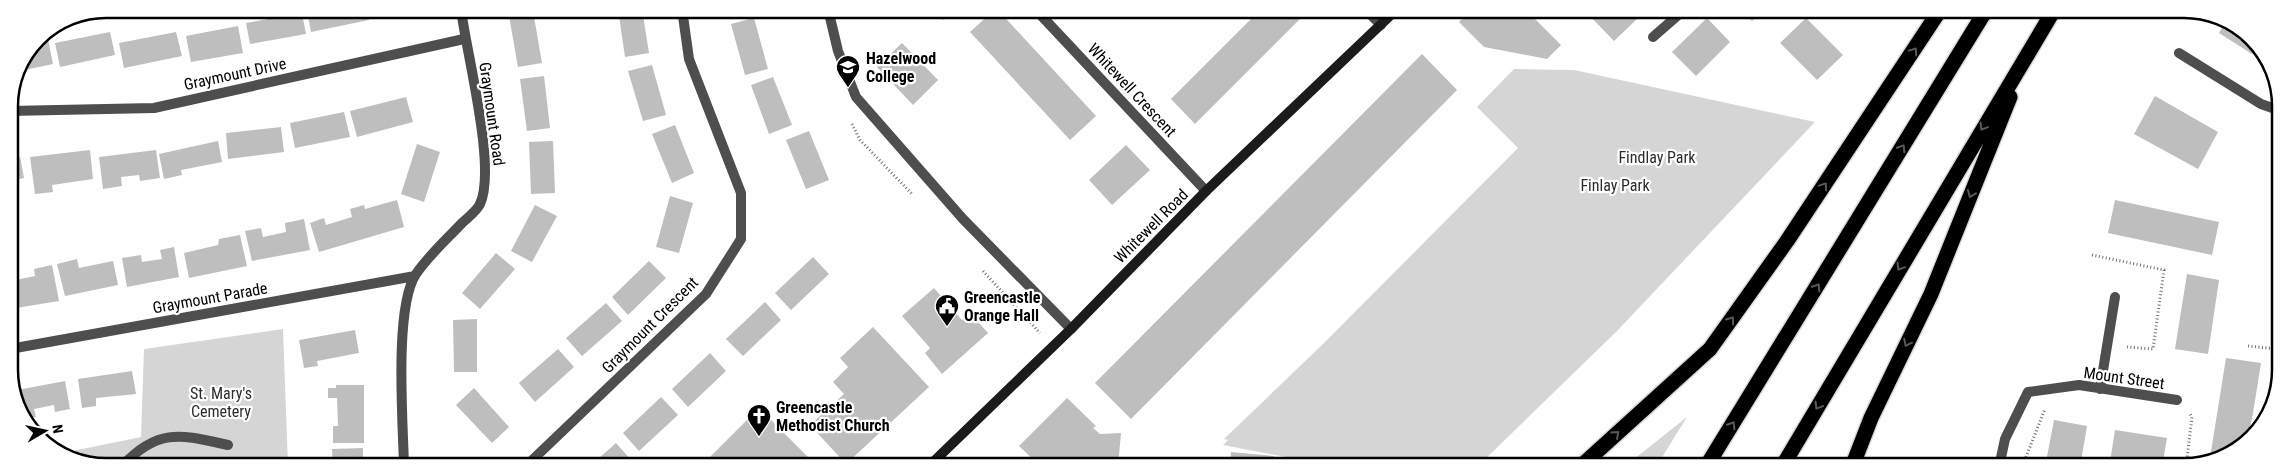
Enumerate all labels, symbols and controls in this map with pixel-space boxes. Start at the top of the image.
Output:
street label: Whitewell Crescent [1084,39,1180,141]
one-way arrow [1907,47,1917,56]
place label: Hazelwood College [866,49,936,86]
street label: Graymount Drive [182,54,288,94]
school or university icon: Hazelwood College [835,54,861,88]
street label: Graymount Road [475,61,509,167]
one-way arrow [1980,122,1990,131]
one-way arrow [1895,145,1905,154]
park label: Findlay Park [1618,148,1696,167]
park label: Finlay Park [1580,176,1650,195]
one-way arrow [1818,182,1827,192]
street label: Whitewell Road [1110,185,1192,267]
one-way arrow [1967,189,1977,198]
one-way arrow [1897,261,1907,270]
street label: Graymount Crescent [598,273,702,377]
street label: Graymount Parade [151,279,269,317]
one-way arrow [1810,283,1820,292]
place label: Greencastle Orange Hall [964,288,1041,325]
public building icon: Greencastle Orange Hall [934,293,960,327]
one-way arrow [1725,316,1734,325]
one-way arrow [1903,338,1913,347]
street label: Mount Street [2082,363,2166,393]
park label: St. Mary's Cemetery [190,384,252,421]
place label: Greencastle Methodist Church [776,398,890,435]
one-way arrow [1814,401,1824,410]
church icon: Greencastle Methodist Church [746,403,772,437]
north arrow [20,406,70,456]
one-way arrow [1725,422,1735,431]
text: N [49,423,66,434]
one-way arrow [1611,431,1620,440]

